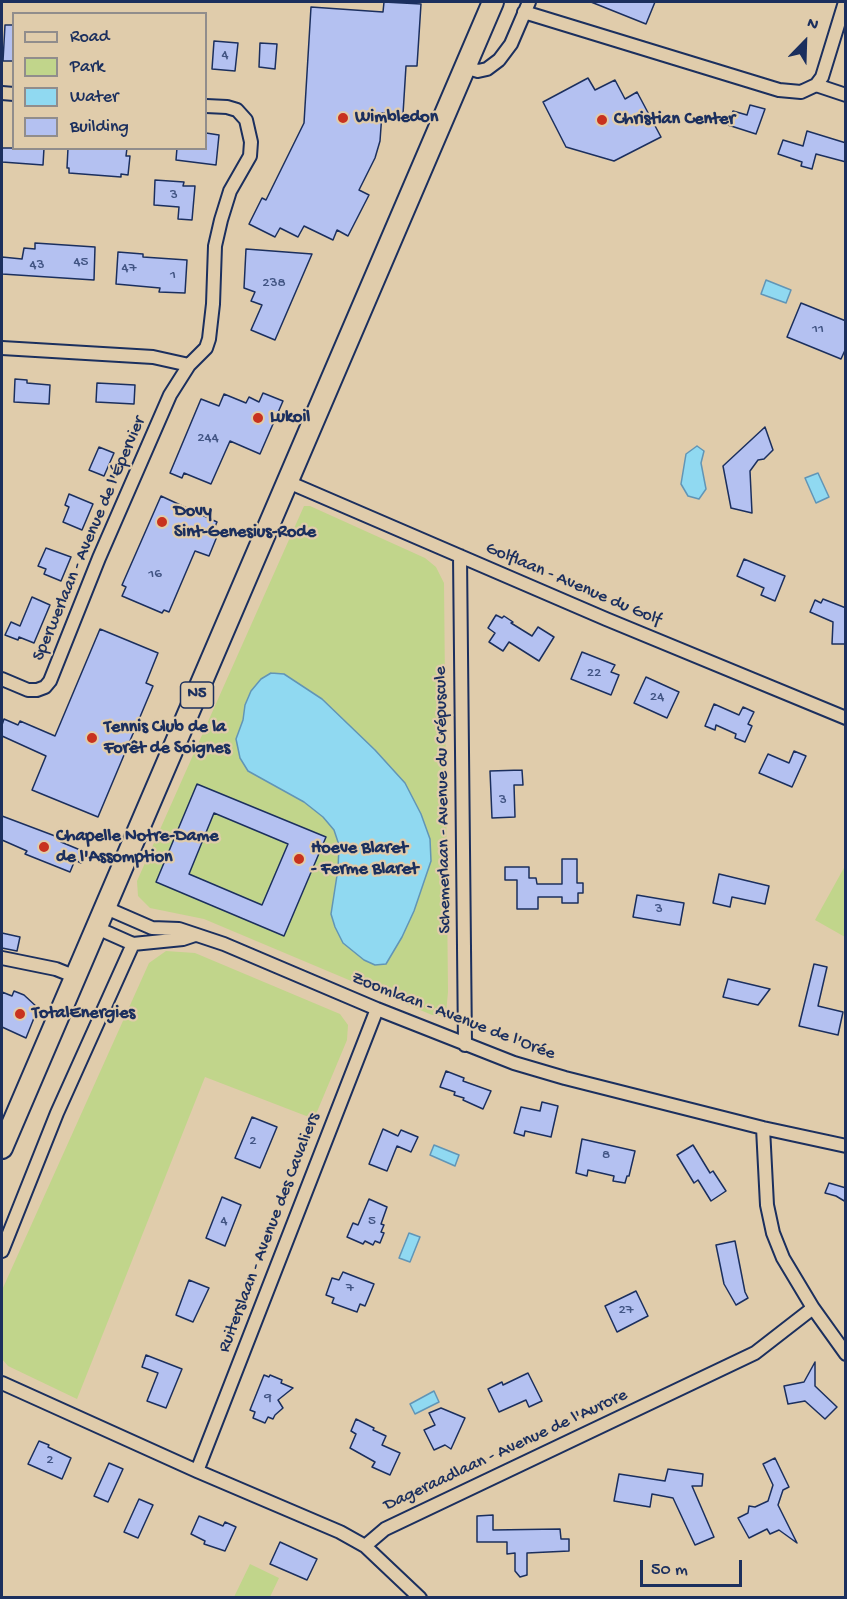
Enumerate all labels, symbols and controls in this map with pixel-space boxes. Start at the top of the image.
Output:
legend [12,12,207,150]
north arrow [775,12,835,72]
text: N [804,14,821,36]
text: Road [70,27,109,48]
house number: 4 [221,47,229,65]
text: Park [70,57,104,78]
text: Water [70,87,118,108]
place label: Wimbledon [355,107,438,129]
place label: Christian Center [614,109,735,131]
marker: Wimbledon [336,111,350,125]
marker: Christian Center [595,113,609,127]
text: Building [70,117,129,138]
house number: 3 [170,187,178,205]
house number: 45 [74,254,88,272]
house number: 43 [30,257,44,275]
house number: 47 [122,260,136,278]
house number: 1 [170,267,176,285]
house number: 238 [262,275,286,293]
house number: 11 [812,321,824,339]
place label: Lukoil [270,407,310,429]
marker: Lukoil [251,411,265,425]
street label: Sperwerlaan - Avenue de l'Épervier [29,414,151,664]
house number: 244 [197,430,219,448]
place label: Dovy Sint-Genesius-Rode [174,501,316,544]
marker: Dovy Sint-Genesius-Rode [155,515,169,529]
street label: Golflaan - Avenue du Golf [482,538,664,632]
house number: 16 [148,566,162,584]
house number: 22 [587,665,601,683]
street label: Schemerlaan - Avenue du Crépuscule [431,666,457,934]
road number: N5 [180,682,214,708]
house number: 24 [650,689,664,707]
place label: Tennis Club de la Forêt de Soignes [104,717,230,760]
marker: Tennis Club de la Forêt de Soignes [85,731,99,745]
house number: 3 [499,792,507,810]
place label: Chapelle Notre-Dame de l'Assomption [56,826,219,868]
place label: Hoeve Blaret - Ferme Blaret [311,838,418,880]
marker: Chapelle Notre-Dame de l'Assomption [37,840,51,854]
marker: Hoeve Blaret - Ferme Blaret [292,852,306,866]
house number: 3 [655,901,663,919]
street label: Zoomlaan - Avenue de l'Orée [348,968,558,1066]
place label: TotalEnergies [32,1003,135,1025]
marker: TotalEnergies [13,1007,27,1021]
street label: Ruiterslaan - Avenue des Cavaliers [214,1110,326,1356]
house number: 2 [249,1133,257,1151]
house number: 8 [602,1147,610,1165]
house number: 4 [220,1213,228,1231]
house number: 5 [368,1213,376,1231]
house number: 7 [346,1280,354,1298]
house number: 27 [618,1302,634,1320]
street label: Dageraadlaan - Avenue de l'Aurore [381,1385,631,1517]
house number: 9 [264,1390,272,1408]
house number: 2 [46,1452,54,1470]
scale bar [643,1548,745,1586]
text: 50 m [651,1560,688,1581]

